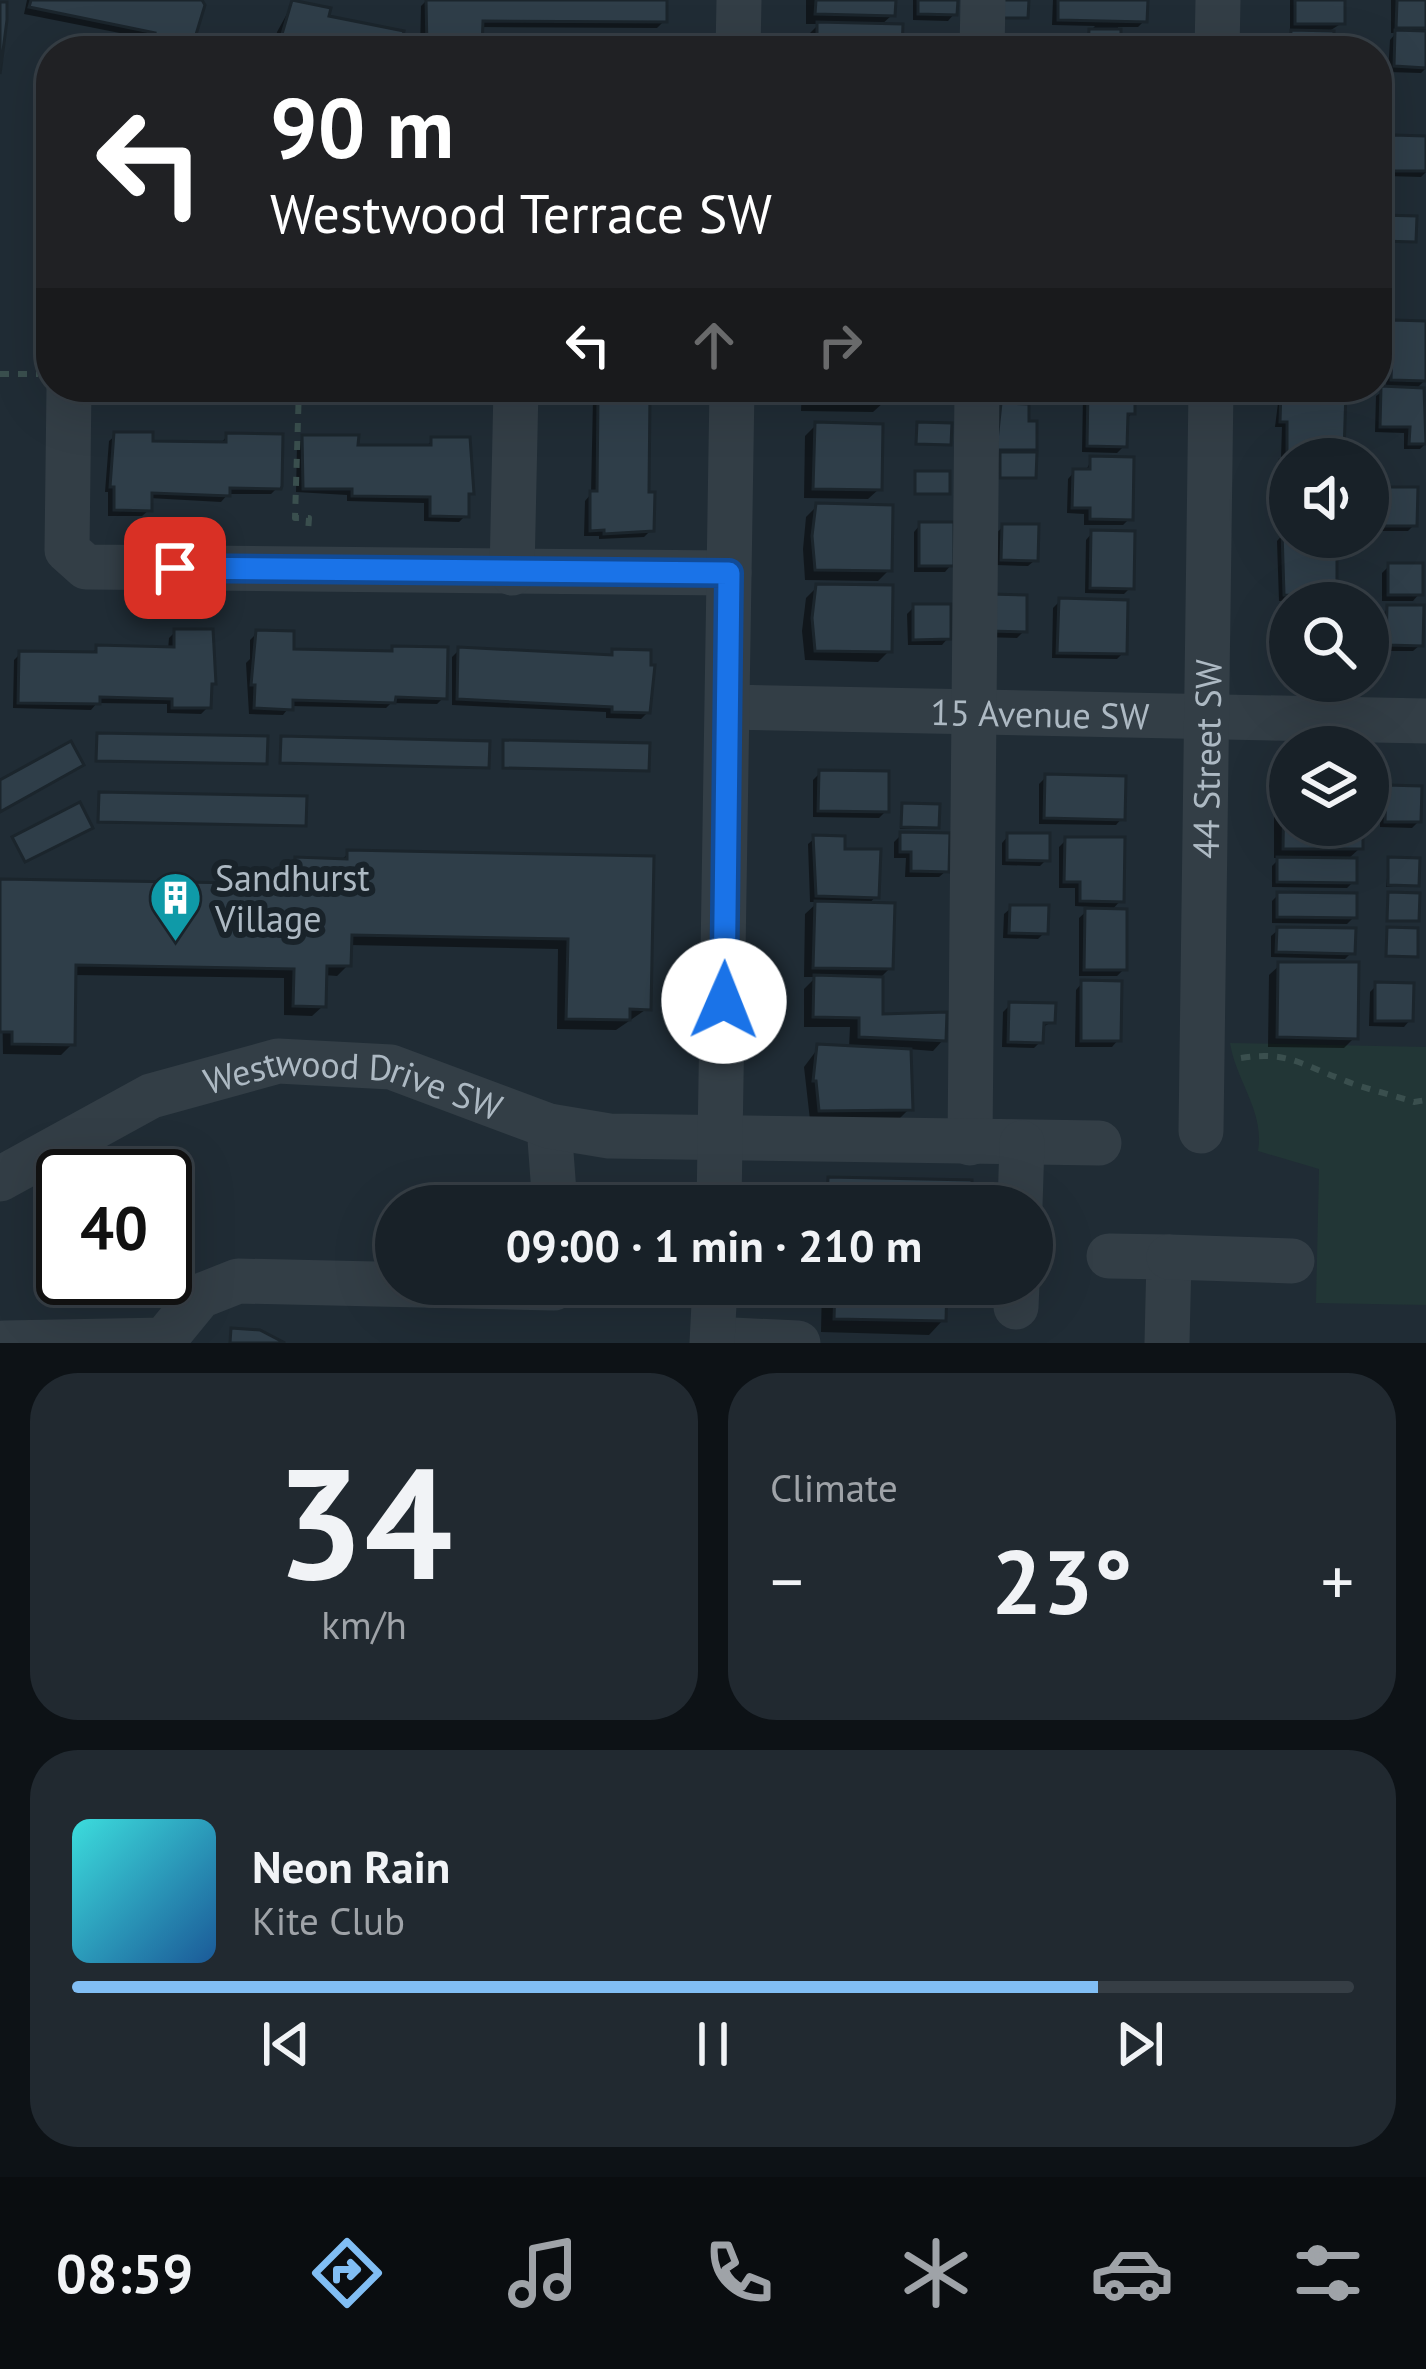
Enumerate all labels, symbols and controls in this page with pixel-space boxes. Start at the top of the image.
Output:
text: 90 m [270,72,454,181]
icon: left [72,84,228,240]
text: Westwood Terrace SW [270,178,772,248]
icon: left [555,312,621,378]
icon: ahead [681,312,747,378]
icon: right [807,312,873,378]
map controls [1269,438,1389,846]
button: sound [1269,438,1389,558]
pin [124,517,226,619]
icon: arrive [142,535,208,601]
button: search [1269,582,1389,702]
street label: 44 Street SW [1181,659,1231,859]
street label: 15 Avenue SW [930,688,1150,739]
button: layers [1269,726,1389,846]
place label: Sandhurst Village [214,854,370,942]
building icon: Sandhurst Village [148,870,204,944]
position arrow [661,938,787,1064]
street label: Westwood Drive SW [198,1037,509,1130]
speed limit sign: 40 [36,1149,192,1305]
text: 09:00 · 1 min · 210 m [506,1216,922,1274]
text: 34 [276,1420,452,1622]
text: Climate [770,1462,898,1513]
text: 23° [991,1522,1133,1639]
text: − [770,1538,803,1623]
text: + [1321,1538,1354,1623]
text: km/h [321,1599,407,1650]
text: Neon Rain [252,1837,450,1895]
text: Kite Club [252,1895,405,1946]
icon: previous [253,2011,319,2077]
icon: pause [680,2011,746,2077]
icon: next [1107,2011,1173,2077]
icon: directions [305,2231,389,2315]
icon: music [501,2231,585,2315]
icon: phone [697,2231,781,2315]
icon: climate [894,2231,978,2315]
icon: car [1090,2231,1174,2315]
icon: filters [1286,2231,1370,2315]
text: 08:59 [56,2238,193,2308]

